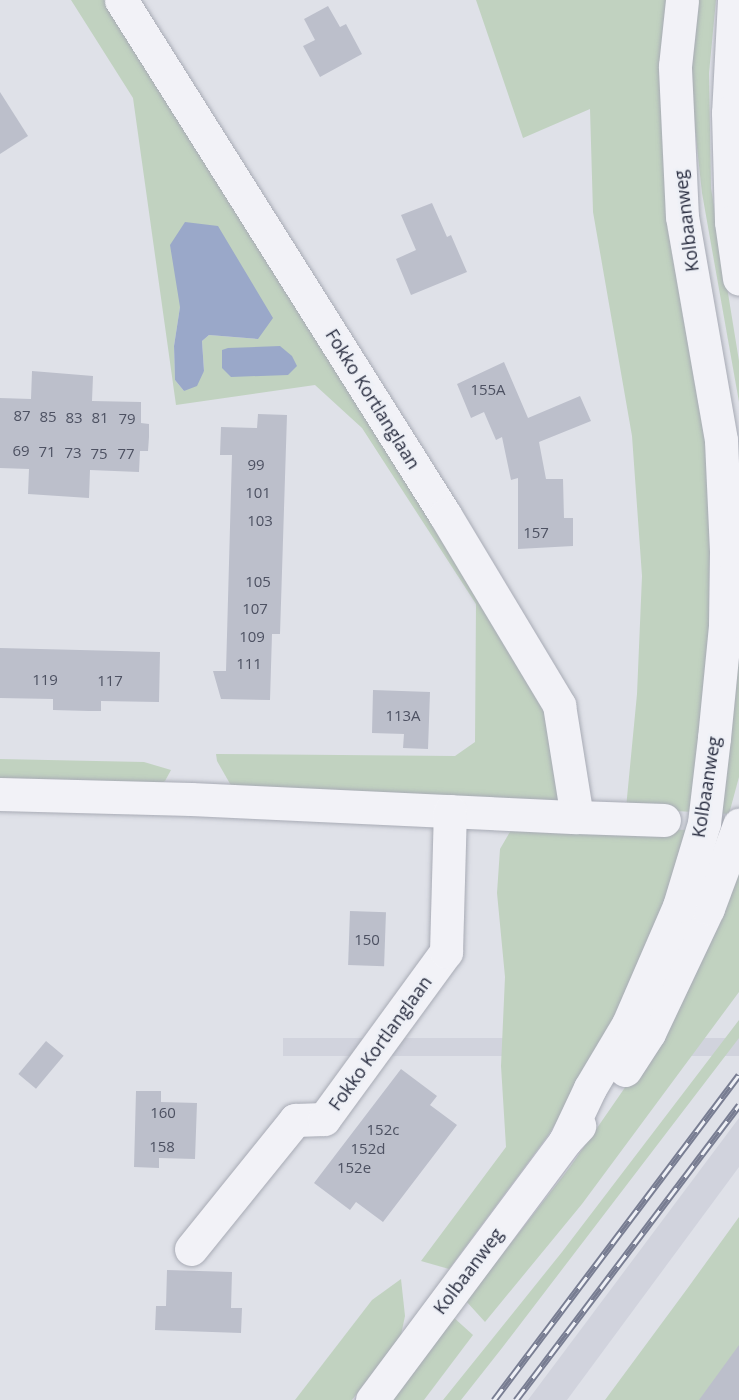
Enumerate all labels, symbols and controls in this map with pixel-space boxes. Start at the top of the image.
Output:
street label: Kolbaanweg [669,169,703,273]
street label: Fokko Kortlanglaan [321,325,425,473]
house number: 155A [470,381,506,399]
house number: 87 [13,407,31,425]
house number: 85 [39,408,57,426]
house number: 83 [65,409,83,427]
house number: 81 [91,409,109,427]
house number: 79 [118,410,136,428]
house number: 69 [12,442,30,460]
house number: 71 [38,443,56,461]
house number: 73 [64,444,82,462]
house number: 75 [90,445,108,463]
house number: 77 [117,445,135,463]
house number: 99 [247,456,265,474]
house number: 101 [245,484,271,502]
house number: 103 [247,512,273,530]
house number: 157 [523,524,549,542]
house number: 105 [245,573,271,591]
house number: 107 [242,600,268,618]
house number: 109 [239,628,265,646]
house number: 111 [236,655,262,673]
house number: 119 [32,671,58,689]
house number: 117 [97,672,123,690]
house number: 113A [385,707,421,725]
street label: Kolbaanweg [687,735,725,839]
house number: 150 [354,931,380,949]
street label: Fokko Kortlanglaan [324,971,436,1115]
house number: 160 [150,1104,176,1122]
house number: 152c [367,1121,399,1139]
house number: 158 [149,1138,175,1156]
house number: 152d [351,1140,385,1158]
house number: 152e [337,1159,371,1177]
street label: Kolbaanweg [429,1224,507,1318]

